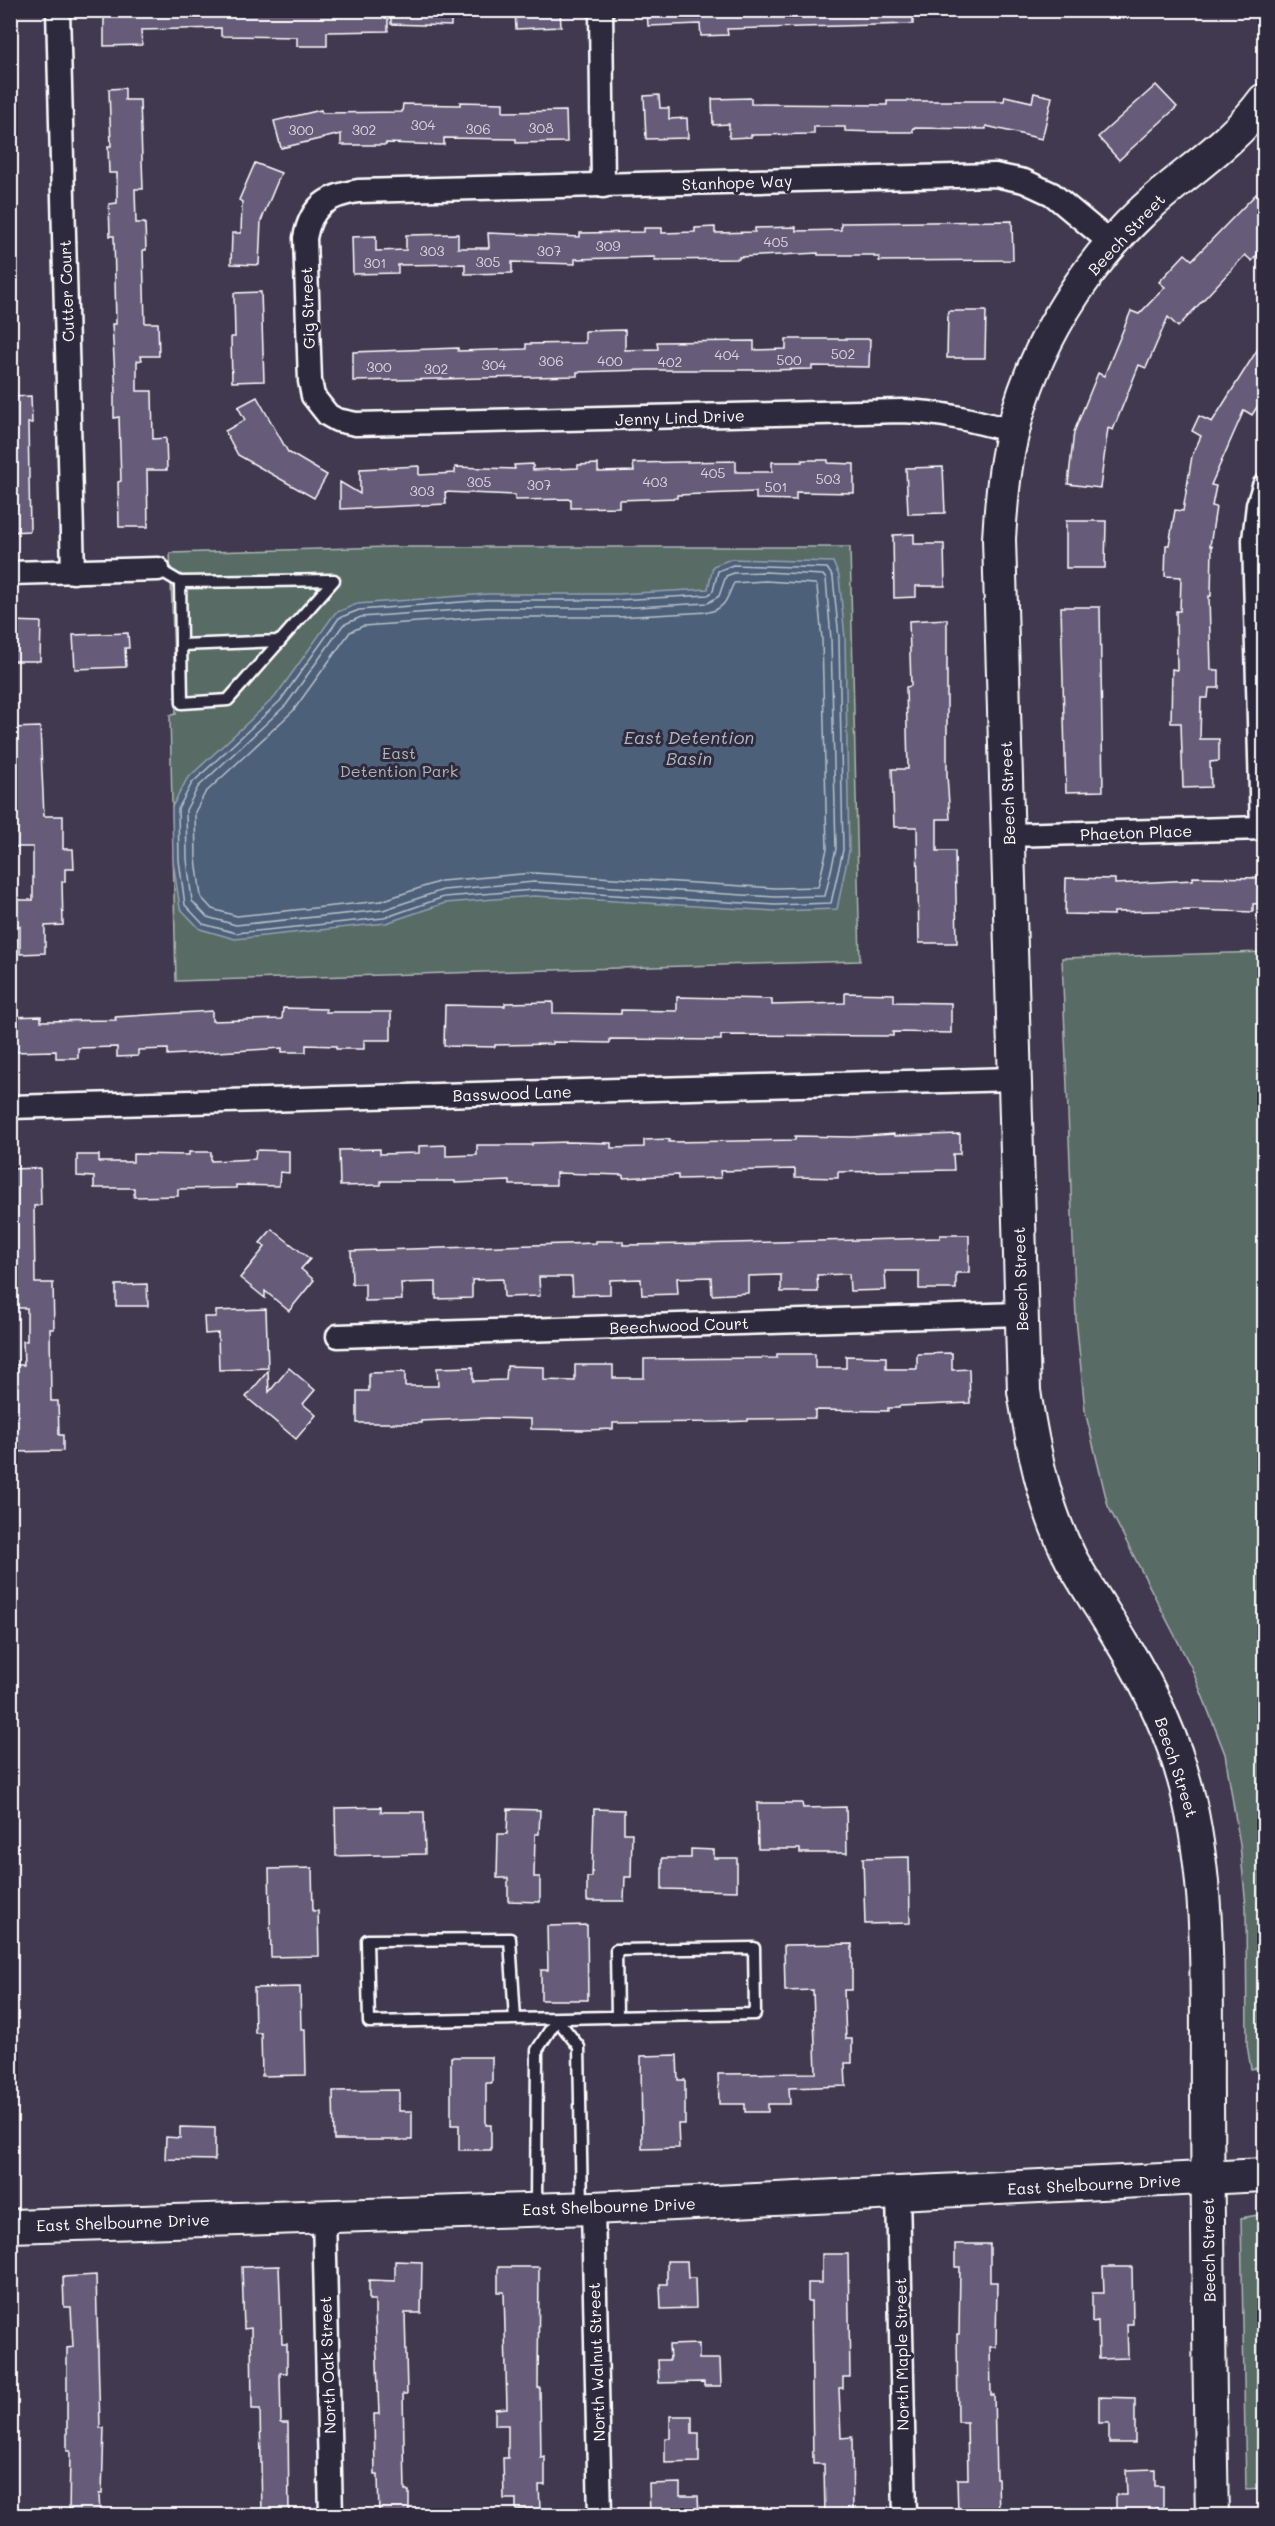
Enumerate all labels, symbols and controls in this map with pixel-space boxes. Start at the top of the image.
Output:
house number: 304 [410,115,436,134]
house number: 308 [528,118,554,137]
house number: 306 [465,119,491,138]
house number: 300 [288,120,314,139]
house number: 302 [352,120,376,139]
street label: Stanhope Way [681,170,793,194]
street label: Beech Street [1083,189,1169,279]
house number: 405 [763,232,789,251]
house number: 309 [595,236,621,255]
street label: Cutter Court [54,240,78,342]
house number: 303 [419,241,445,260]
house number: 307 [537,241,562,260]
house number: 305 [475,252,501,271]
house number: 301 [363,253,387,272]
street label: Gig Street [295,267,319,349]
house number: 502 [831,344,855,363]
house number: 404 [714,345,740,364]
house number: 500 [776,350,802,369]
house number: 306 [538,351,564,370]
house number: 400 [597,351,623,370]
house number: 402 [658,352,682,371]
house number: 304 [481,355,507,374]
house number: 300 [366,357,392,376]
house number: 302 [424,359,448,378]
street label: Jenny Lind Drive [615,404,745,430]
house number: 405 [700,463,726,482]
house number: 503 [815,469,841,488]
house number: 305 [466,472,492,491]
house number: 403 [642,472,668,491]
house number: 307 [527,475,552,494]
house number: 501 [764,477,788,496]
house number: 303 [409,481,435,500]
water label: East Detention Basin [624,725,754,770]
street label: Beech Street [995,741,1019,845]
park label: East Detention Park [340,742,458,781]
street label: Phaeton Place [1080,820,1192,844]
street label: Basswood Lane [452,1080,572,1106]
street label: Beech Street [1008,1227,1032,1331]
street label: Beechwood Court [609,1312,749,1338]
street label: Beech Street [1151,1714,1203,1820]
street label: East Shelbourne Drive [1007,2169,1181,2199]
street label: East Shelbourne Drive [522,2192,696,2220]
street label: Beech Street [1197,2198,1219,2302]
street label: East Shelbourne Drive [36,2208,210,2236]
street label: North Maple Street [889,2277,913,2431]
street label: North Walnut Street [583,2282,609,2442]
street label: North Oak Street [314,2296,340,2434]

